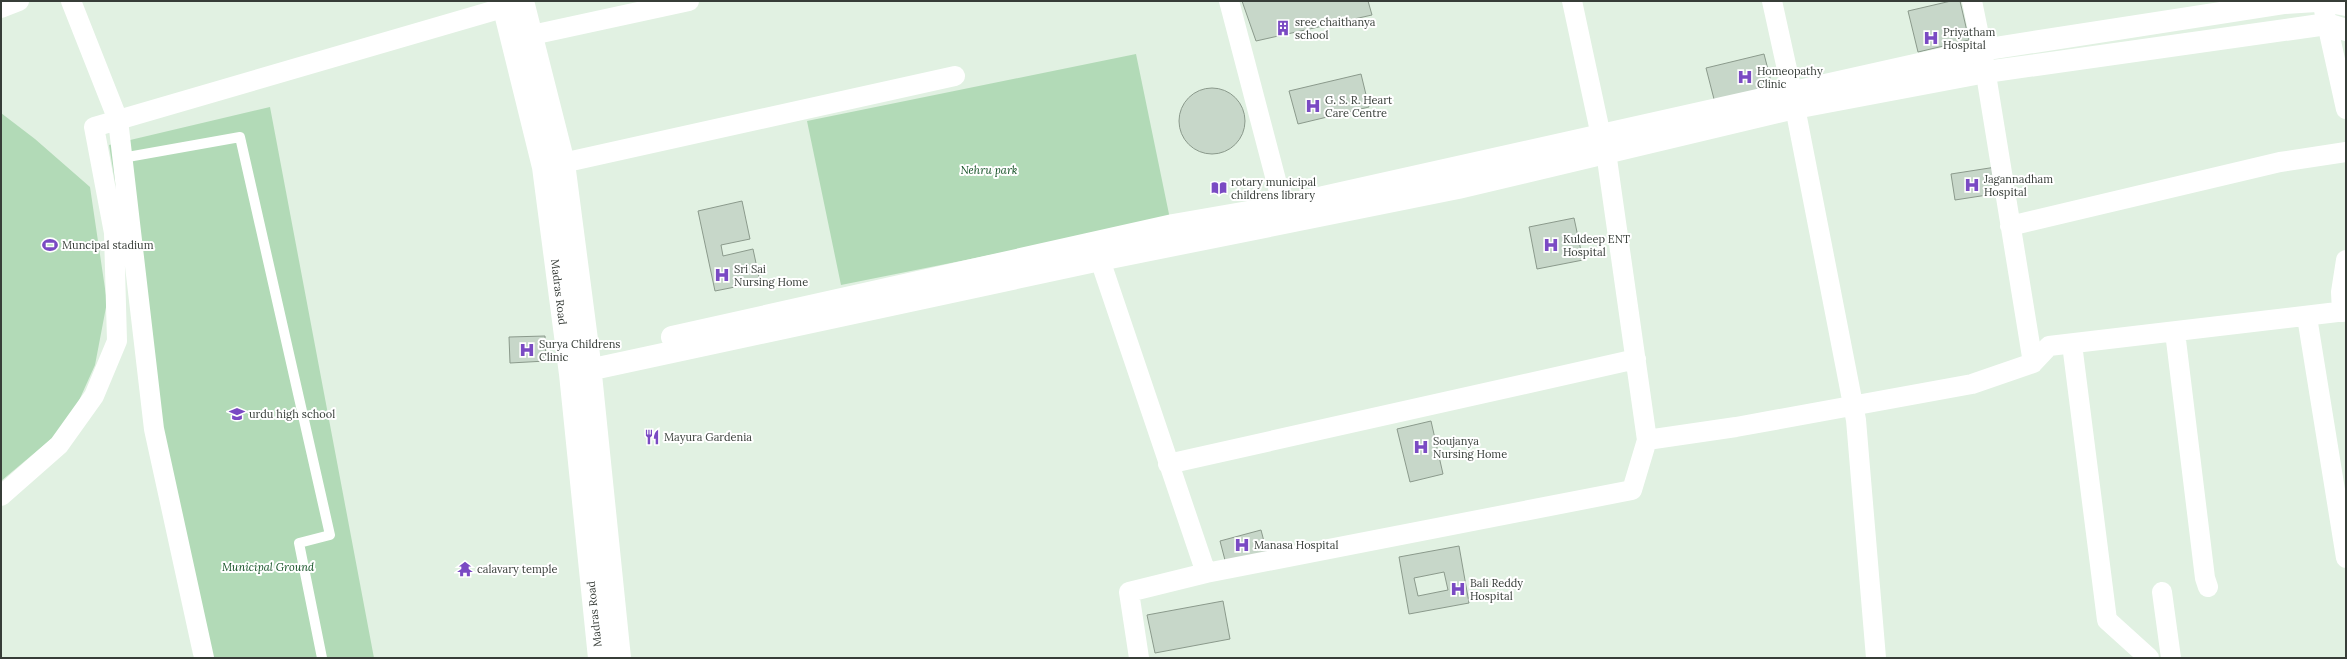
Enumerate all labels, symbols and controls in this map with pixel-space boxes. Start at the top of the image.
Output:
place label: sree chaithanya school [1295,15,1376,42]
building icon: sree chaithanya school [1274,19,1292,37]
place label: Priyatham Hospital [1943,25,1995,52]
hospital icon: Priyatham Hospital [1922,29,1940,47]
place label: Homeopathy Clinic [1757,64,1823,91]
hospital icon: Homeopathy Clinic [1736,68,1754,86]
place label: G. S. R. Heart Care Centre [1325,93,1393,120]
hospital icon: G. S. R. Heart Care Centre [1304,97,1322,115]
park label: Nehru park [960,163,1018,177]
place label: Jagannadham Hospital [1983,172,2053,199]
place label: rotary municipal childrens library [1231,175,1316,202]
hospital icon: Jagannadham Hospital [1963,176,1981,194]
library icon: rotary municipal childrens library [1210,179,1228,197]
place label: Kuldeep ENT Hospital [1563,232,1630,259]
sports icon: Muncipal stadium [41,236,59,254]
hospital icon: Kuldeep ENT Hospital [1542,236,1560,254]
place label: Muncipal stadium [62,238,154,252]
street label: Madras Road [548,258,570,326]
place label: Sri Sai Nursing Home [734,262,808,289]
hospital icon: Sri Sai Nursing Home [713,266,731,284]
place label: Surya Childrens Clinic [539,337,620,364]
hospital icon: Surya Childrens Clinic [518,341,536,359]
school or university icon: urdu high school [228,405,246,423]
place label: urdu high school [249,407,335,421]
restaurant icon: Mayura Gardenia [643,428,661,446]
place label: Mayura Gardenia [664,430,752,444]
place label: Soujanya Nursing Home [1433,434,1507,461]
hospital icon: Soujanya Nursing Home [1412,438,1430,456]
hospital icon: Manasa Hospital [1233,536,1251,554]
place label: Manasa Hospital [1254,538,1338,552]
park label: Municipal Ground [222,560,315,574]
temple icon: calavary temple [456,560,474,578]
place label: calavary temple [477,562,557,576]
place label: Bali Reddy Hospital [1470,576,1523,603]
street label: Madras Road [584,580,604,648]
hospital icon: Bali Reddy Hospital [1449,580,1467,598]

